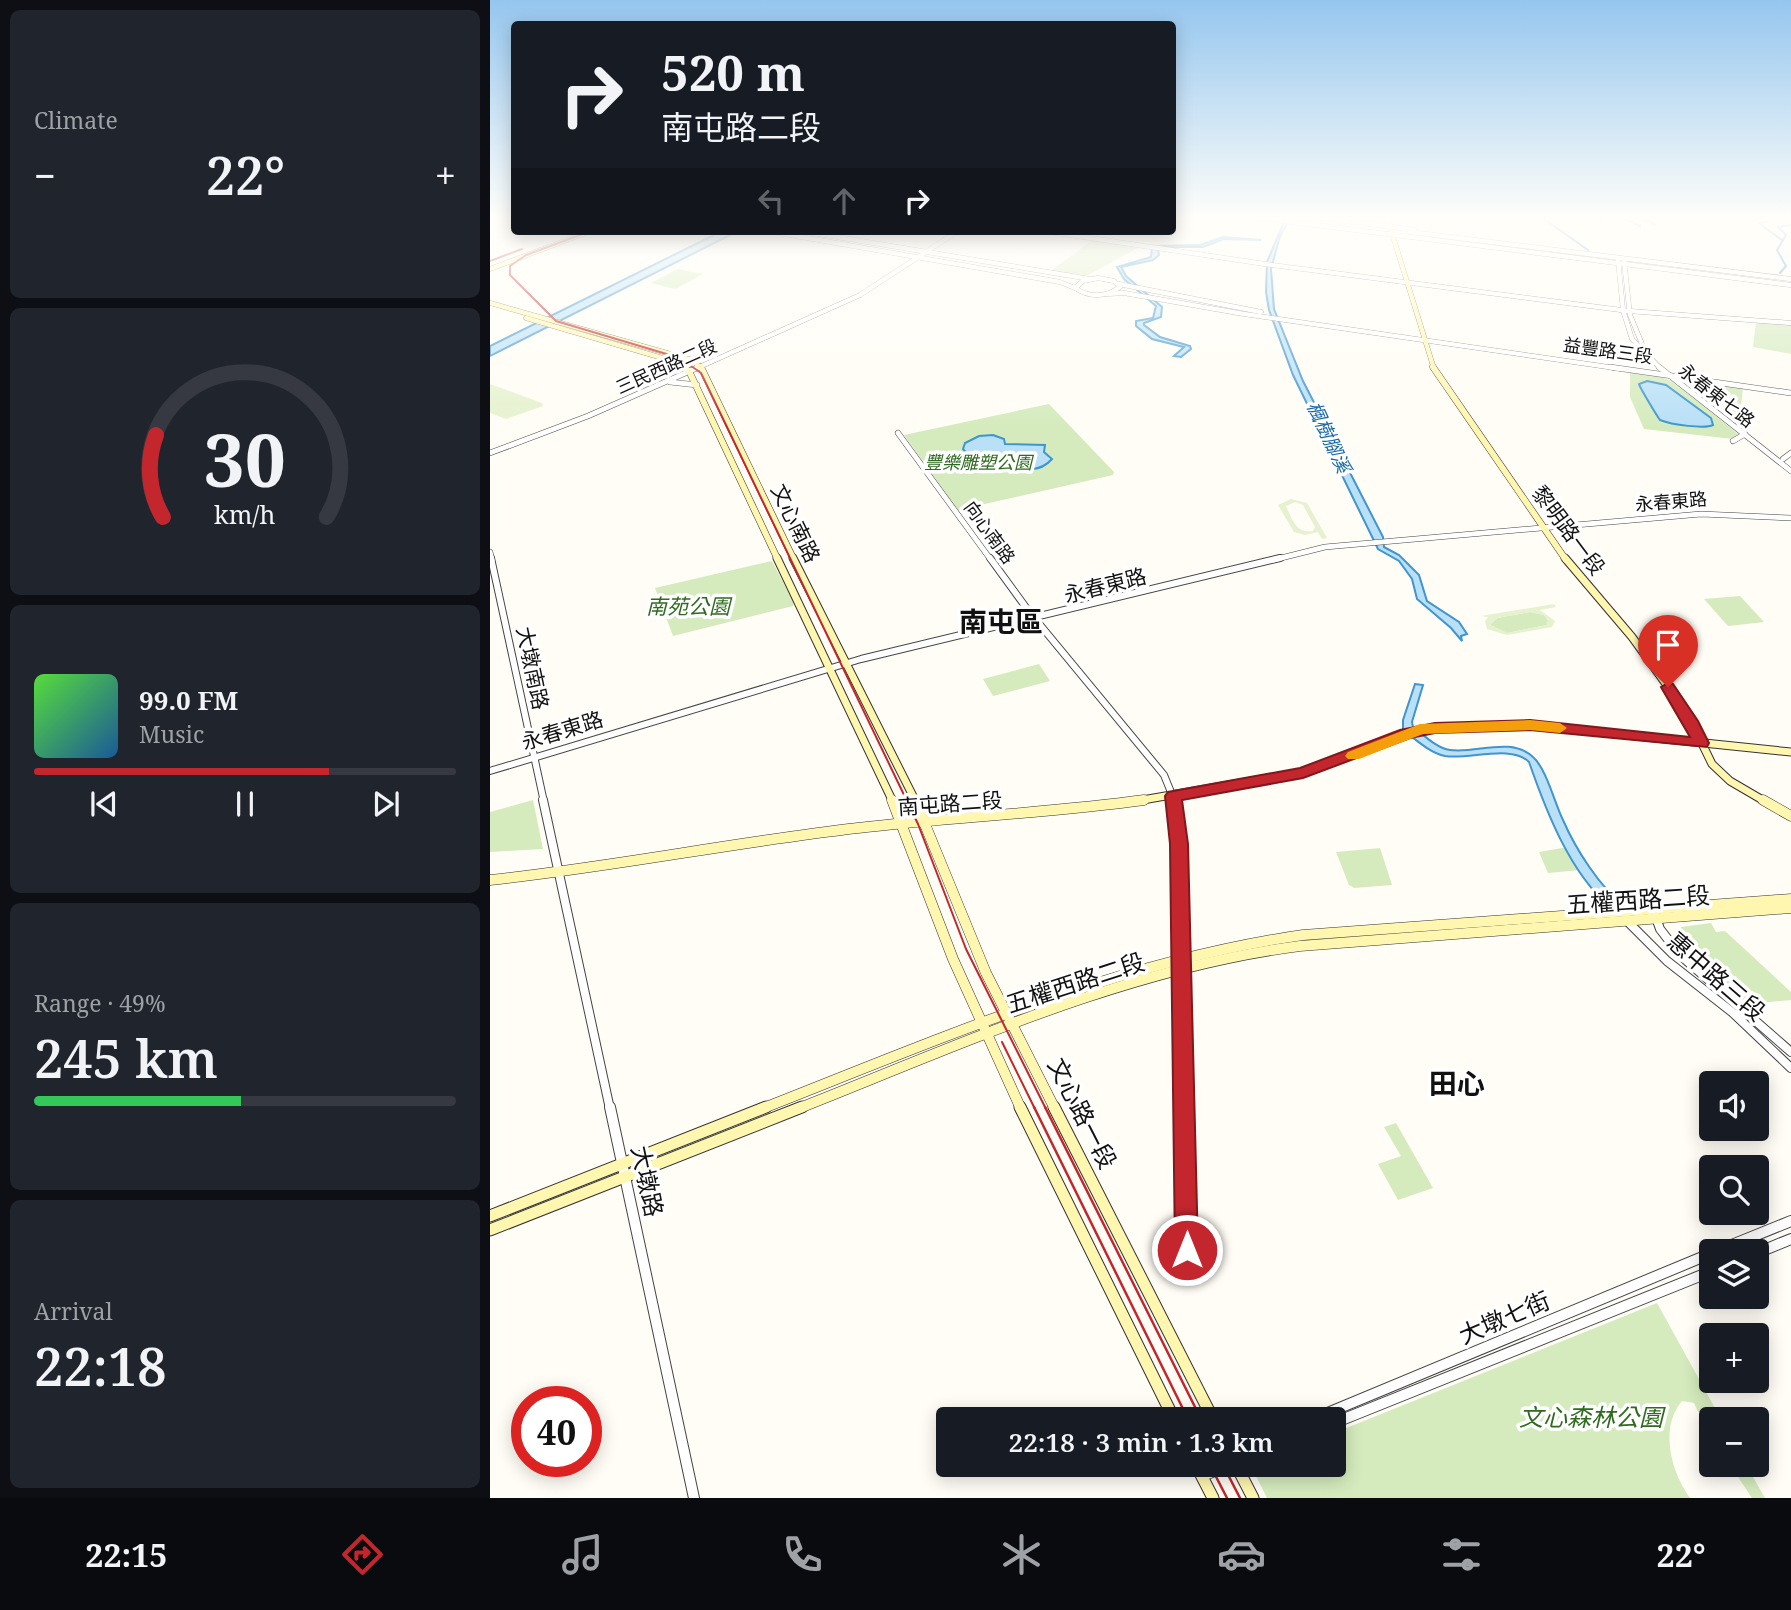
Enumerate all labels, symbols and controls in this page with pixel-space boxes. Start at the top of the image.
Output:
text: 520 m [661,39,805,105]
icon: right [546,49,637,140]
text: Climate [34,104,118,136]
text: 南屯路二段 [661,105,821,148]
text: 22° [206,139,285,210]
text: − [34,149,56,201]
text: + [435,149,456,201]
icon: left [752,182,790,220]
icon: ahead [825,182,863,220]
icon: right [898,182,936,220]
street label: 益豐路三段 [1562,332,1654,368]
street label: 三民西路二段 [612,333,720,399]
street label: 永春東七路 [1674,358,1760,432]
water label: 楓樹腳溪 [1301,397,1358,480]
text: 30 [204,410,286,509]
park label: 豐樂雕塑公園 [924,450,1035,474]
street label: 文心南路 [765,479,827,567]
street label: 黎明路一段 [1526,480,1612,580]
street label: 永春東路 [1634,486,1708,516]
street label: 向心南路 [959,496,1021,568]
text: km/h [214,497,276,531]
street label: 永春東路 [1061,561,1149,609]
park label: 南苑公園 [646,592,733,620]
district label: 南屯區 [959,602,1043,640]
pin [1638,615,1698,687]
street label: 大墩南路 [511,624,555,712]
icon: arrive [1649,626,1687,664]
text: 99.0 FM [139,682,238,718]
street label: 永春東路 [518,704,606,756]
text: Music [139,718,204,750]
icon: previous [85,785,123,823]
icon: pause [226,785,264,823]
icon: next [367,785,405,823]
street label: 南屯路二段 [897,785,1003,821]
street label: 五權西路二段 [1565,878,1711,920]
street label: 惠中路三段 [1661,924,1773,1028]
street label: 五權西路二段 [1001,944,1149,1020]
text: Range · 49% [34,987,166,1019]
text: 245 km [34,1022,218,1093]
street label: 文心路一段 [1041,1052,1125,1174]
district label: 田心 [1429,1064,1485,1102]
map controls [1699,1071,1769,1477]
button: sound [1699,1071,1769,1141]
street label: 大墩路 [624,1142,672,1220]
button: search [1699,1155,1769,1225]
position arrow [1150,1213,1224,1287]
button: layers [1699,1239,1769,1309]
street label: 大墩七街 [1453,1283,1555,1351]
text: Arrival [34,1295,113,1327]
button: + [1699,1323,1769,1393]
text: 22:18 [34,1330,167,1401]
speed limit sign: 40 [511,1386,602,1477]
park label: 文心森林公園 [1519,1400,1666,1433]
button: − [1699,1407,1769,1477]
text: 22:18 · 3 min · 1.3 km [1009,1424,1273,1460]
icon: directions [338,1530,387,1579]
icon: music [558,1530,607,1579]
icon: phone [778,1530,827,1579]
icon: climate [997,1530,1046,1579]
icon: car [1217,1530,1266,1579]
icon: filters [1437,1530,1486,1579]
text: 22:15 [85,1533,167,1576]
text: 22° [1657,1533,1706,1576]

